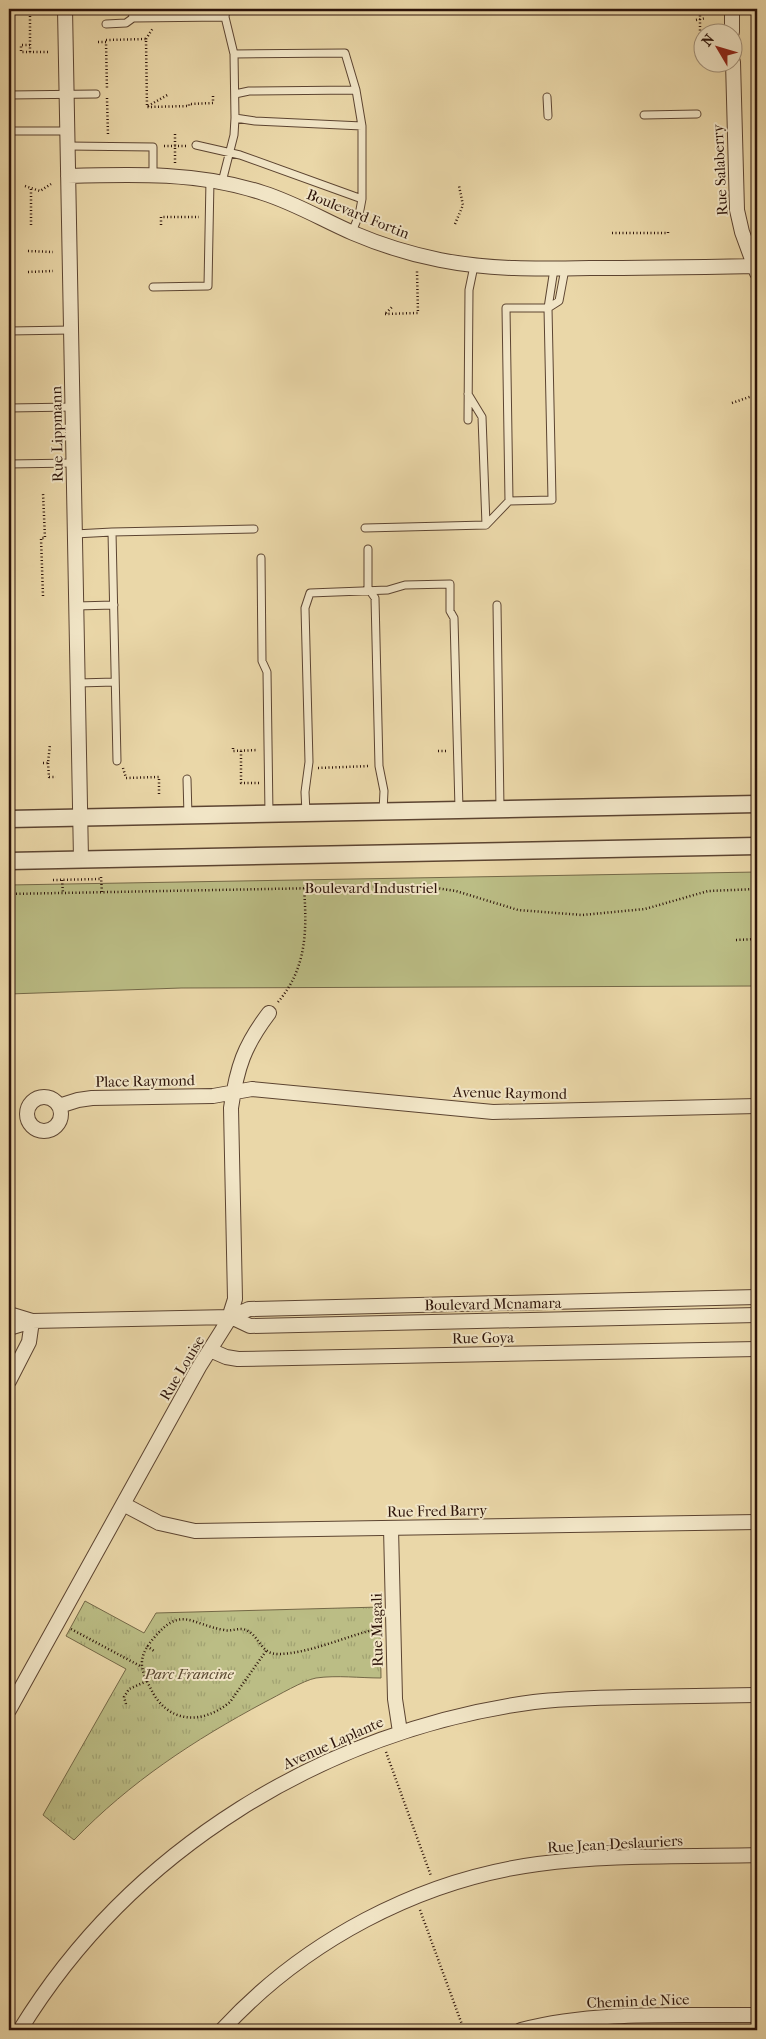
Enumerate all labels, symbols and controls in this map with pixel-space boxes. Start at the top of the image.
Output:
north arrow [694,22,744,72]
text: N [698,31,718,50]
street label: Rue Salaberry [709,123,731,216]
street label: Boulevard Fortin [304,185,412,243]
street label: Rue Lippmann [47,385,67,482]
street label: Boulevard Industriel [304,879,438,897]
street label: Place Raymond [95,1071,196,1091]
street label: Avenue Raymond [452,1083,568,1103]
street label: Boulevard Mcnamara [424,1294,563,1314]
street label: Rue Goya [452,1328,515,1348]
street label: Rue Louise [156,1332,209,1404]
street label: Rue Fred Barry [387,1501,488,1521]
street label: Rue Magali [367,1592,387,1667]
park label: Parc Francine [144,1665,234,1683]
street label: Avenue Laplante [279,1713,387,1774]
street label: Rue Jean-Deslauriers [547,1831,684,1857]
street label: Chemin de Nice [586,1990,690,2012]

